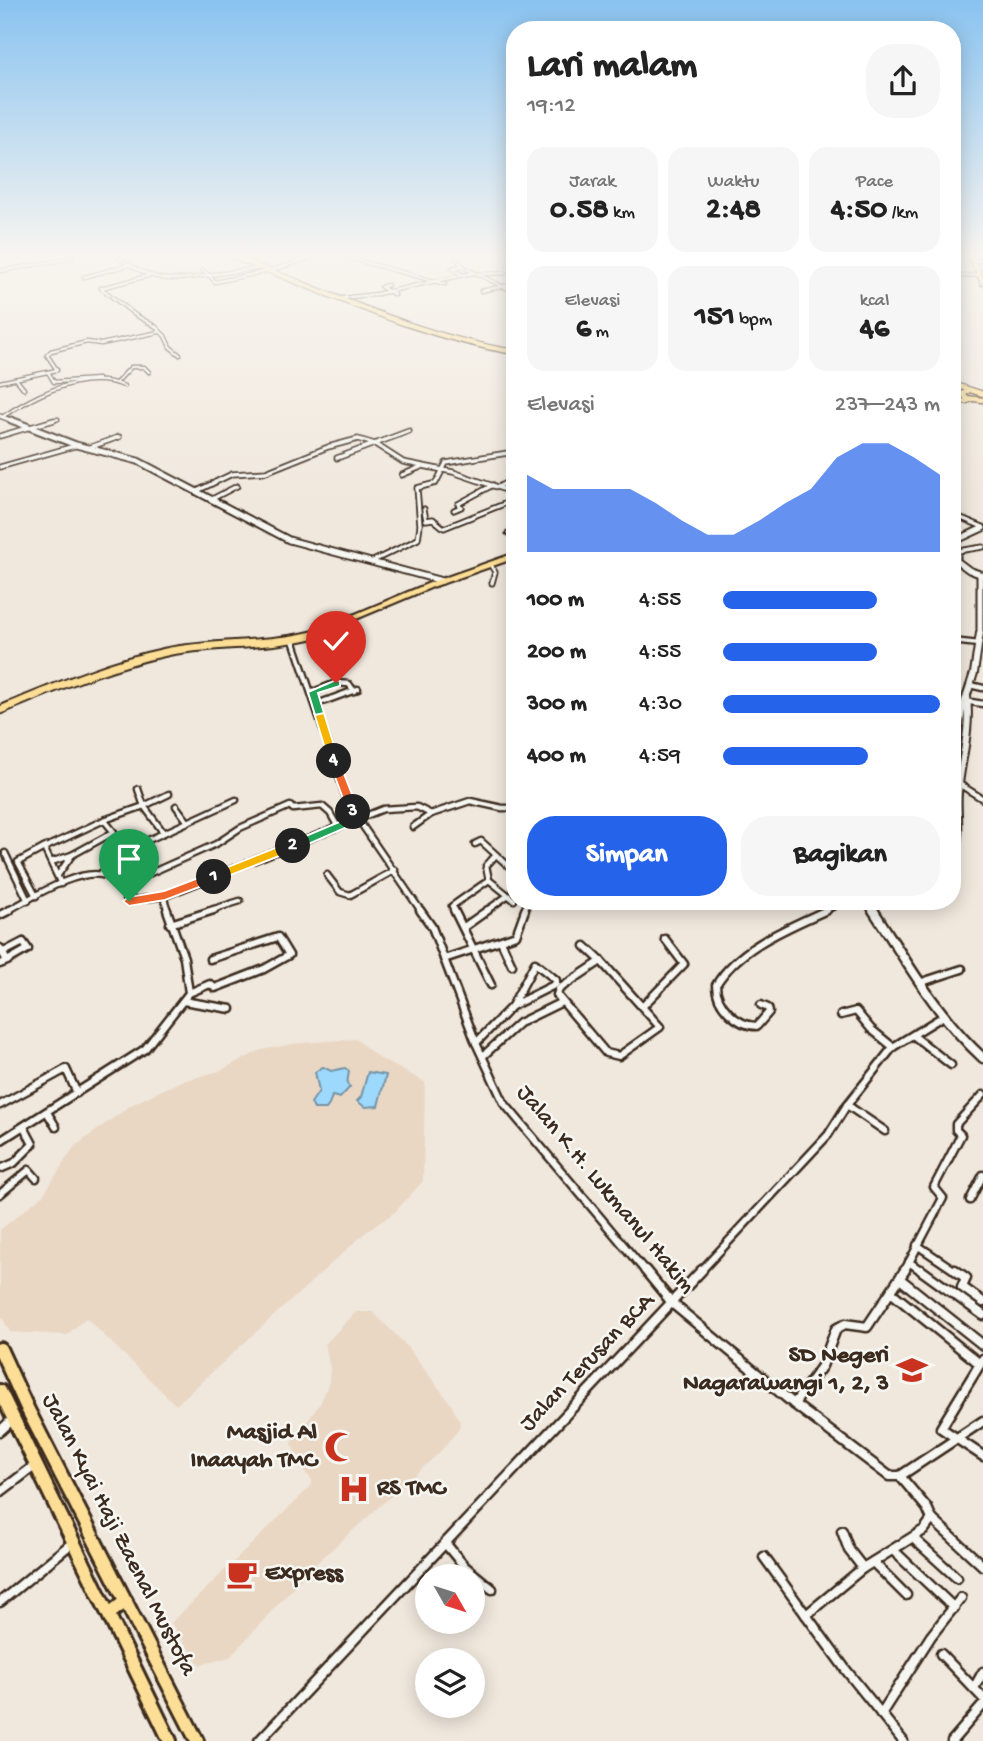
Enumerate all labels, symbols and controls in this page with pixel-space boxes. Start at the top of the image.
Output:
button: share [866,44,940,118]
text: Lari malam [527,45,697,89]
text: 19:12 [527,93,576,120]
text: Jarak [569,171,616,194]
text: Waktu [708,171,759,194]
text: Pace [856,171,893,194]
text: 0.58 [550,194,609,229]
text: 2:48 [706,194,761,229]
text: 4:50 [831,194,887,229]
text: km [609,202,635,225]
text: /km [887,202,918,225]
text: Elevasi [565,290,620,313]
text: kcal [860,290,889,313]
text: 151 [695,301,735,336]
text: bpm [735,309,772,332]
text: 6 [576,313,591,348]
text: 46 [860,313,889,348]
text: m [591,321,609,344]
text: Elevasi [527,392,595,419]
text: 237–243 m [835,392,940,419]
text: 100 m [527,587,584,614]
text: 4:55 [639,587,681,614]
pin [306,611,366,683]
icon: check [317,622,355,660]
text: 200 m [527,639,586,666]
text: 4:55 [639,639,681,666]
text: 300 m [527,691,587,718]
text: 4:30 [639,691,682,718]
text: 400 m [527,743,586,770]
text: 4:59 [639,743,681,770]
pin: 4 [316,744,352,778]
text: 4 [329,749,338,772]
pin: 3 [336,794,370,830]
text: 3 [348,800,357,823]
button: Simpan [527,816,727,896]
button: Bagikan [741,816,940,896]
pin: 2 [276,828,310,864]
pin [99,829,159,901]
text: 2 [288,834,297,857]
icon: arrive [110,840,148,878]
pin: 1 [196,860,232,894]
text: 1 [210,865,217,888]
street label: Jalan K.H. Lukmanul Hakim [509,1080,701,1300]
street label: Jalan Terusan BCA [514,1286,663,1438]
place label: SD Negeri Nagarawangi 1, 2, 3 [683,1342,889,1399]
school or university icon: SD Negeri Nagarawangi 1, 2, 3 [895,1353,929,1387]
street label: Jalan Kyai Haji Zaenal Mustofa [34,1389,202,1681]
place label: Masjid Al Inaayah TMC [191,1419,319,1476]
mosque icon: Masjid Al Inaayah TMC [323,1430,357,1464]
hospital icon: RS TMC [337,1472,371,1506]
place label: RS TMC [376,1475,447,1504]
cafe icon: Express [225,1557,259,1591]
place label: Express [265,1560,344,1589]
north arrow [415,1564,485,1634]
map controls [415,1564,485,1718]
button: layers [415,1648,485,1718]

